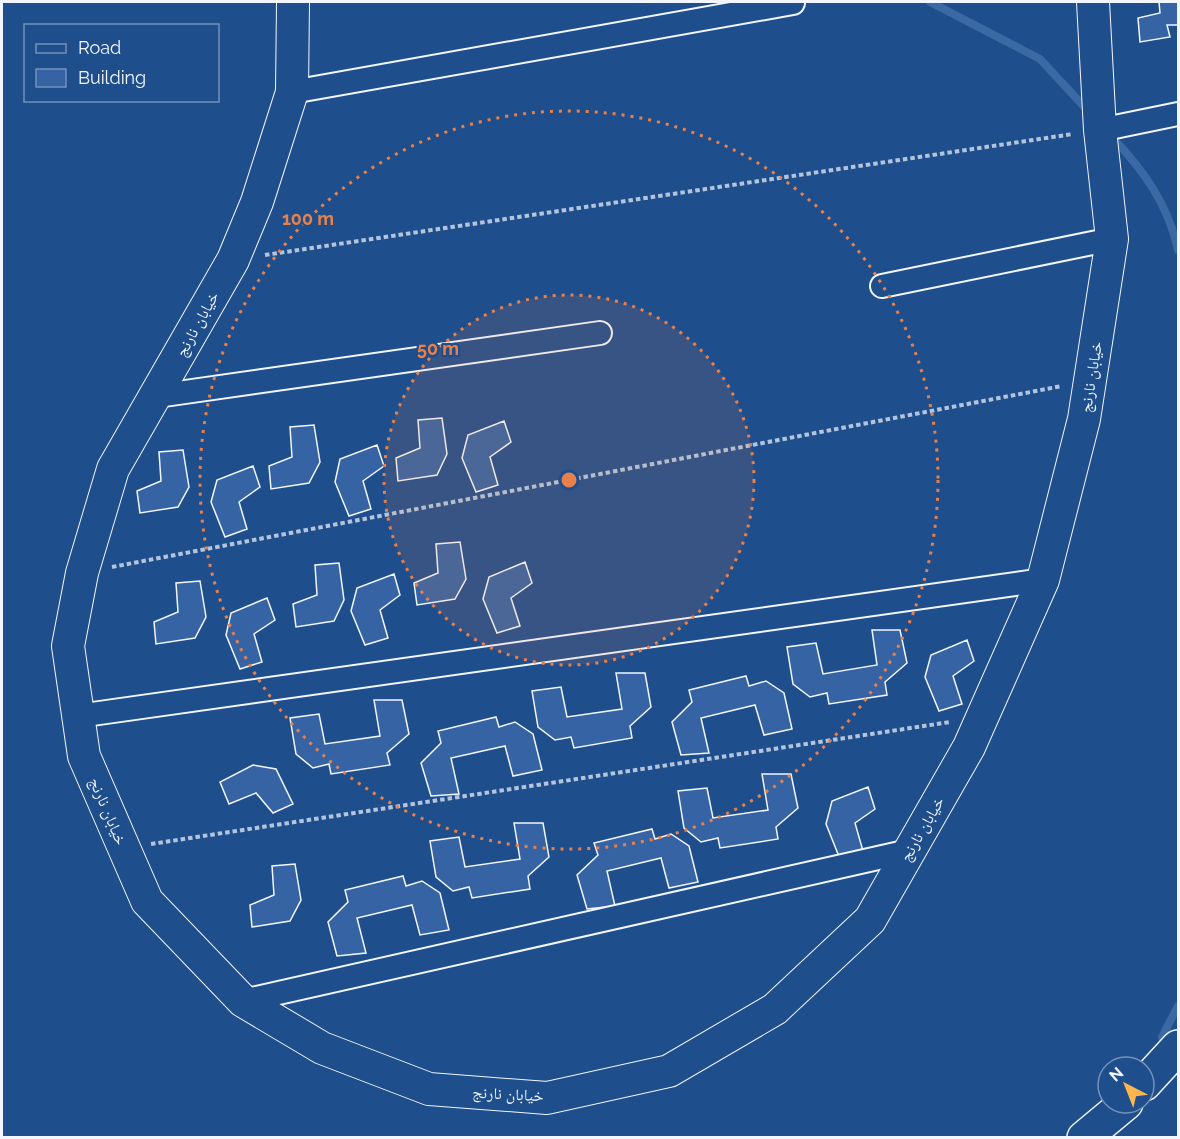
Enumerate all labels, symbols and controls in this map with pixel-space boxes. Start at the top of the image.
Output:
legend [24,24,219,102]
text: Road [78,37,121,58]
text: Building [78,67,146,88]
text: 100 m [282,208,334,229]
street label: خیابان نارنج [171,288,224,360]
text: 50 m [417,338,459,359]
street label: خیابان نارنج [1076,340,1107,414]
centre of rings [559,470,579,490]
street label: خیابان نارنج [84,774,131,848]
street label: خیابان نارنج [896,793,949,865]
north arrow [1096,1055,1156,1115]
text: N [1105,1063,1127,1085]
street label: خیابان نارنج [472,1083,544,1106]

